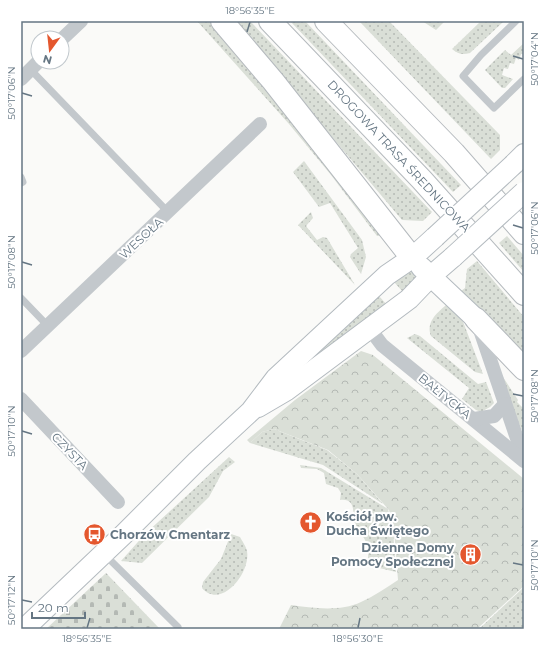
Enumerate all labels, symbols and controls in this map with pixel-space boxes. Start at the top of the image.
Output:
text: 18°56'35"E [225,4,275,17]
north arrow [30,30,70,70]
text: 50°17'04"N [528,32,541,86]
text: N [41,52,54,68]
text: 50°17'06"N [5,66,18,120]
street label: DROGOWA TRASA ŚREDNICOWA [324,77,474,235]
text: 50°17'06"N [528,201,541,255]
street label: WESOŁA [116,214,166,262]
text: 50°17'08"N [5,235,18,289]
text: 50°17'08"N [528,369,541,423]
street label: BAŁTYCKA [416,370,475,422]
text: 50°17'10"N [5,405,18,457]
street label: CZYSTA [49,429,92,473]
place label: Kościół pw. Ducha Świętego [326,509,429,539]
church icon: Kościół pw. Ducha Świętego [297,510,323,536]
bus stop icon: Chorzów Cmentarz [81,521,107,547]
place label: Chorzów Cmentarz [110,527,231,542]
text: 50°17'10"N [528,539,541,591]
place label: Dzienne Domy Pomocy Społecznej [331,540,455,569]
building icon: Dzienne Domy Pomocy Społecznej [457,541,483,567]
text: 50°17'12"N [5,575,18,625]
scale bar [32,594,85,620]
text: 20 m [38,600,69,615]
text: 18°56'35"E [62,632,112,645]
text: 18°56'30"E [333,632,384,645]

